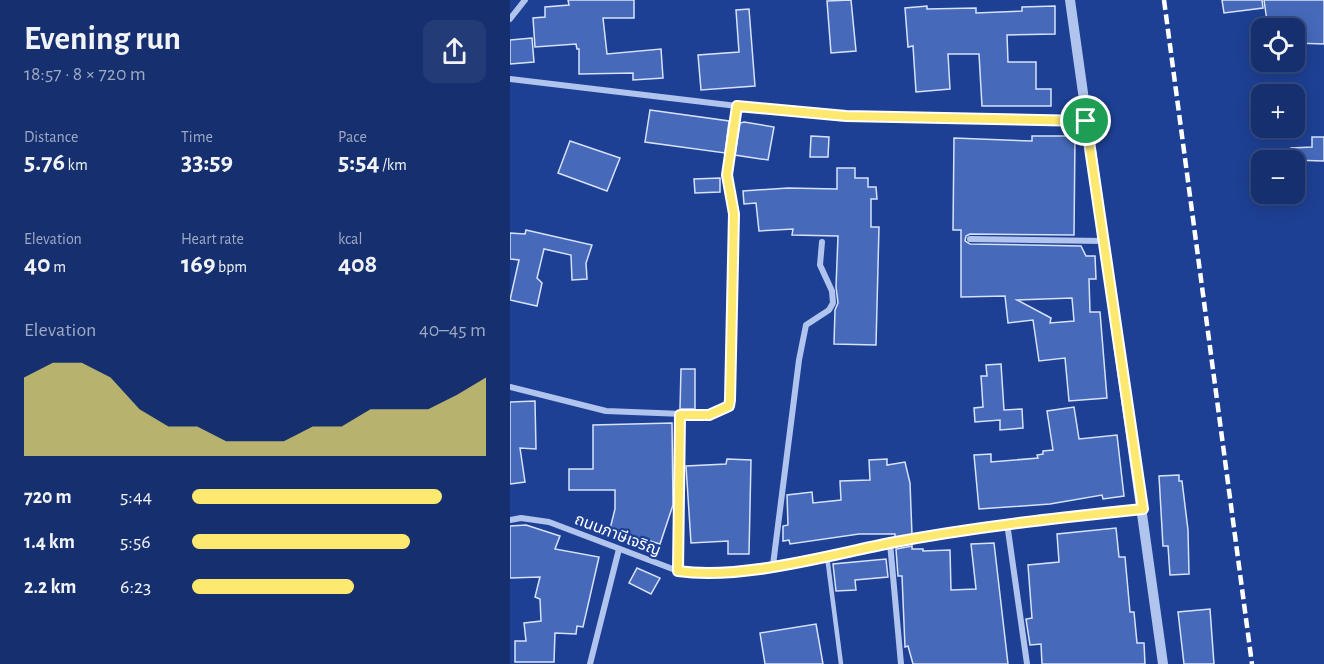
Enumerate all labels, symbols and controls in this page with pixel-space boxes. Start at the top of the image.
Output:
map controls [1251,18,1305,204]
button: locate [1251,18,1305,72]
button: share [423,20,486,83]
text: Evening run [24,23,181,56]
text: 18:57 · 8 × 720 m [24,64,146,84]
button: + [1251,84,1305,138]
pin [1060,95,1111,146]
icon: arrive [1069,104,1102,137]
text: Distance [24,129,78,145]
text: Time [181,129,213,145]
text: Pace [338,129,367,145]
text: 5.76 [24,149,65,175]
text: 33:59 [181,149,233,175]
text: 5:54 [338,149,380,175]
button: − [1251,150,1305,204]
text: km [65,157,88,173]
text: /km [380,157,407,173]
text: Elevation [24,231,82,247]
text: Heart rate [181,231,244,247]
text: kcal [338,231,362,247]
text: 40 [24,251,51,277]
text: 169 [181,251,215,277]
text: 408 [338,251,377,277]
text: m [51,259,66,275]
text: bpm [215,259,247,275]
text: Elevation [24,320,96,340]
text: 40–45 m [419,320,486,340]
text: 720 m [24,487,72,507]
text: 5:44 [120,487,152,507]
street label: ถนนภาษีเจริญ [572,511,663,559]
text: 1.4 km [24,532,75,552]
text: 5:56 [120,532,151,552]
text: 2.2 km [24,577,76,597]
text: 6:23 [120,577,151,597]

